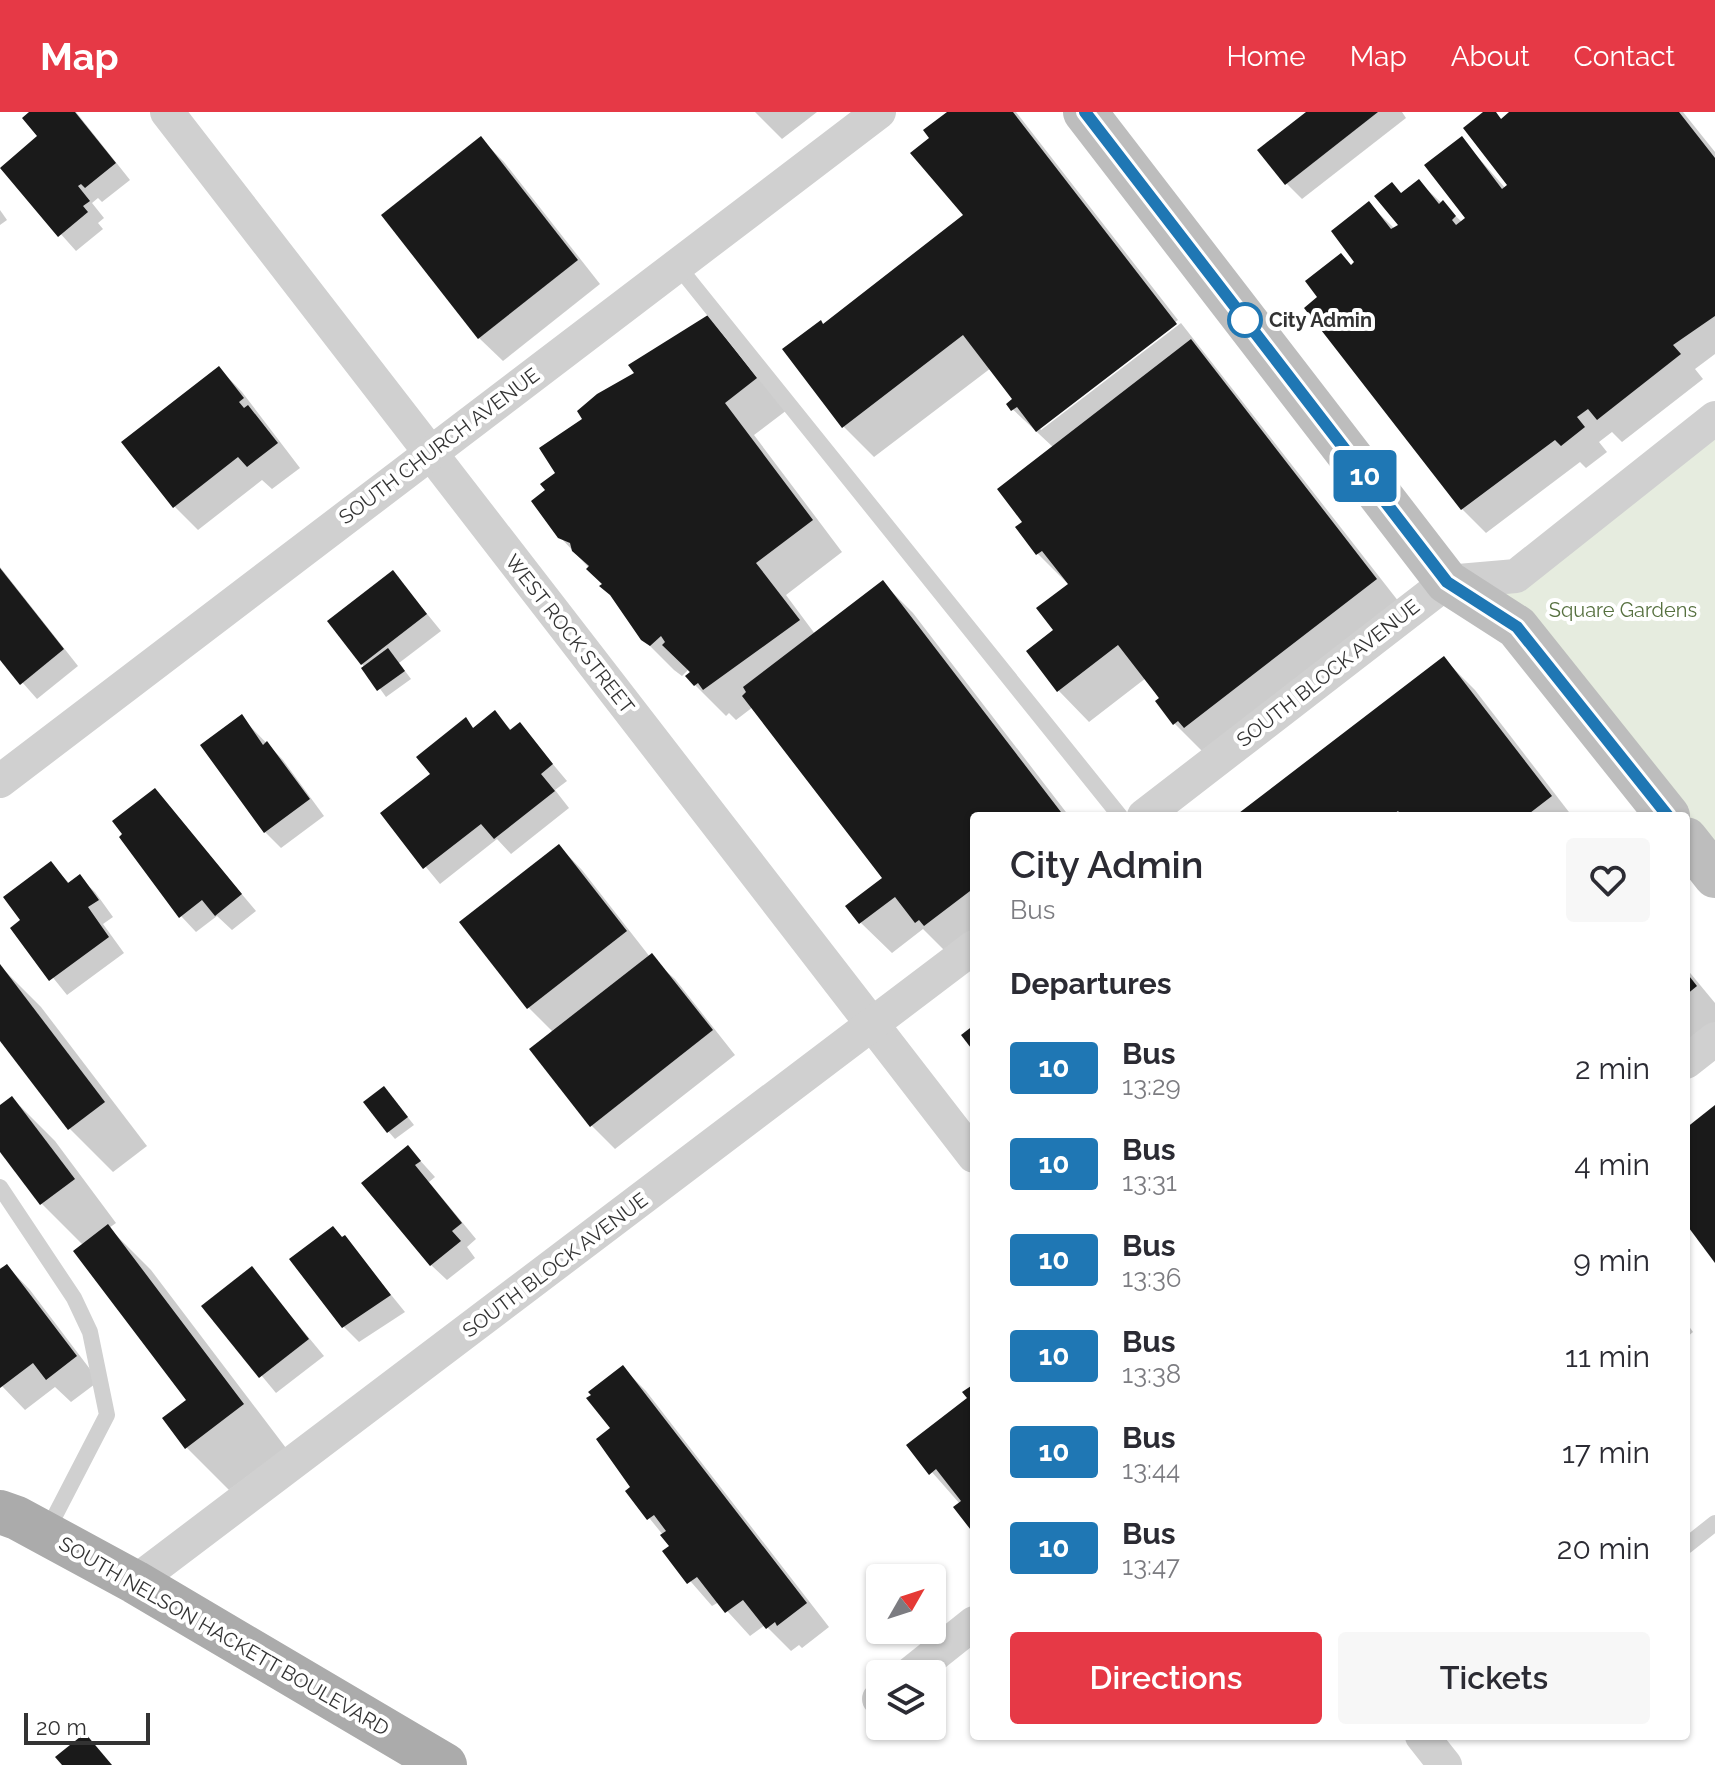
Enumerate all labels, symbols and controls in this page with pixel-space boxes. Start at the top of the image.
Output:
text: Map [40,34,119,79]
text: Home [1226,40,1306,73]
text: Map [1350,40,1407,73]
text: About [1451,40,1530,73]
text: Contact [1574,40,1675,73]
marker: City Admin [1228,303,1262,337]
place label: City Admin [1269,308,1372,332]
street label: SOUTH CHURCH AVENUE [334,363,544,529]
line badge: 10 [1329,450,1401,502]
text: 10 [1349,459,1381,492]
street label: WEST ROCK STREET [500,550,640,718]
street label: SOUTH BLOCK AVENUE [1232,594,1424,752]
park label: Square Gardens [1549,598,1697,622]
button: heart [1566,838,1650,922]
text: City Admin [1010,842,1204,887]
text: Bus [1010,895,1055,925]
text: Departures [1010,966,1172,1001]
text: Bus [1122,1036,1176,1071]
text: 10 [1038,1051,1070,1084]
text: 2 min [1575,1051,1650,1086]
text: 13:29 [1122,1071,1181,1101]
text: Bus [1122,1132,1176,1167]
text: 10 [1038,1147,1070,1180]
text: 4 min [1574,1147,1650,1182]
text: 13:31 [1122,1167,1177,1197]
street label: SOUTH BLOCK AVENUE [458,1188,652,1342]
text: Bus [1122,1228,1176,1263]
text: 10 [1038,1243,1070,1276]
text: 9 min [1573,1243,1650,1278]
text: 13:36 [1122,1263,1181,1293]
text: Bus [1122,1324,1176,1359]
text: 10 [1038,1339,1070,1372]
text: 11 min [1565,1339,1650,1374]
text: 13:38 [1122,1359,1181,1389]
text: Bus [1122,1420,1176,1455]
text: 10 [1038,1435,1070,1468]
text: 17 min [1562,1435,1650,1470]
text: 13:44 [1122,1455,1180,1485]
text: Bus [1122,1516,1176,1551]
street label: SOUTH NELSON HACKETT BOULEVARD [55,1531,393,1741]
text: 10 [1038,1531,1070,1564]
text: 20 min [1557,1531,1650,1566]
text: 13:47 [1122,1551,1180,1581]
north arrow [866,1564,946,1644]
map controls [866,1564,946,1740]
button: Directions [1010,1632,1322,1724]
button: Tickets [1338,1632,1650,1724]
button: layers [866,1660,946,1740]
scale bar [24,1709,150,1745]
text: 20 m [36,1714,87,1740]

